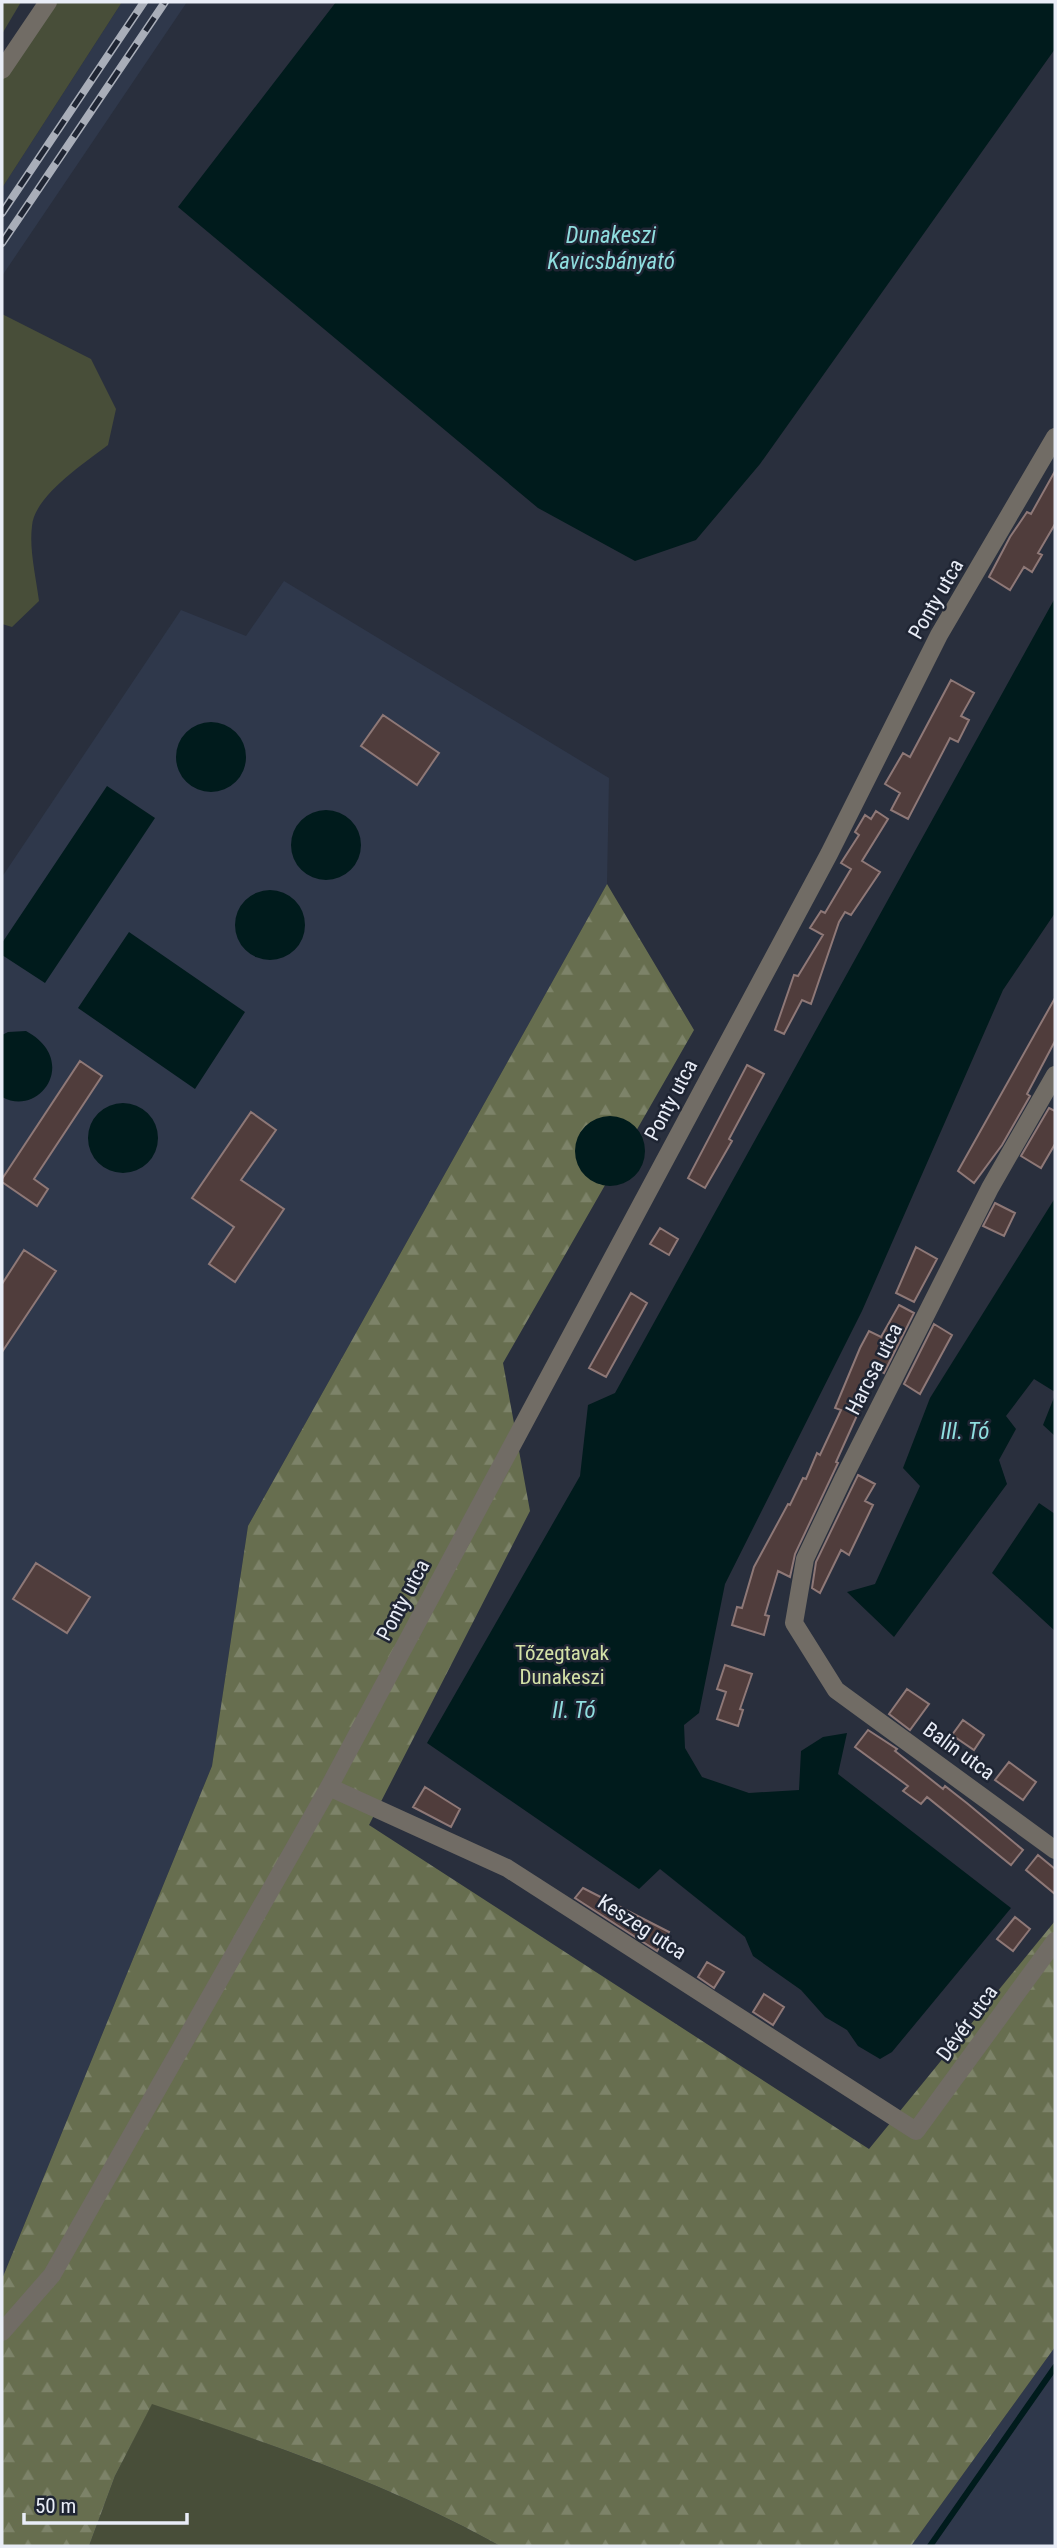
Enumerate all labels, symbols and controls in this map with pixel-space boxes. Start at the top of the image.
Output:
water label: Dunakeszi Kavicsbányató [547,222,675,275]
street label: Ponty utca [904,555,968,643]
street label: Ponty utca [640,1055,702,1145]
street label: Harcsa utca [841,1319,907,1419]
water label: III. Tó [940,1418,990,1445]
street label: Ponty utca [372,1555,434,1645]
park label: Tőzegtavak Dunakeszi [515,1641,610,1689]
water label: II. Tó [552,1697,596,1724]
street label: Balin utca [919,1717,999,1785]
street label: Keszeg utca [593,1889,691,1965]
street label: Dévér utca [932,1980,1002,2066]
scale bar [24,2482,187,2526]
text: 50 m [35,2494,76,2518]

